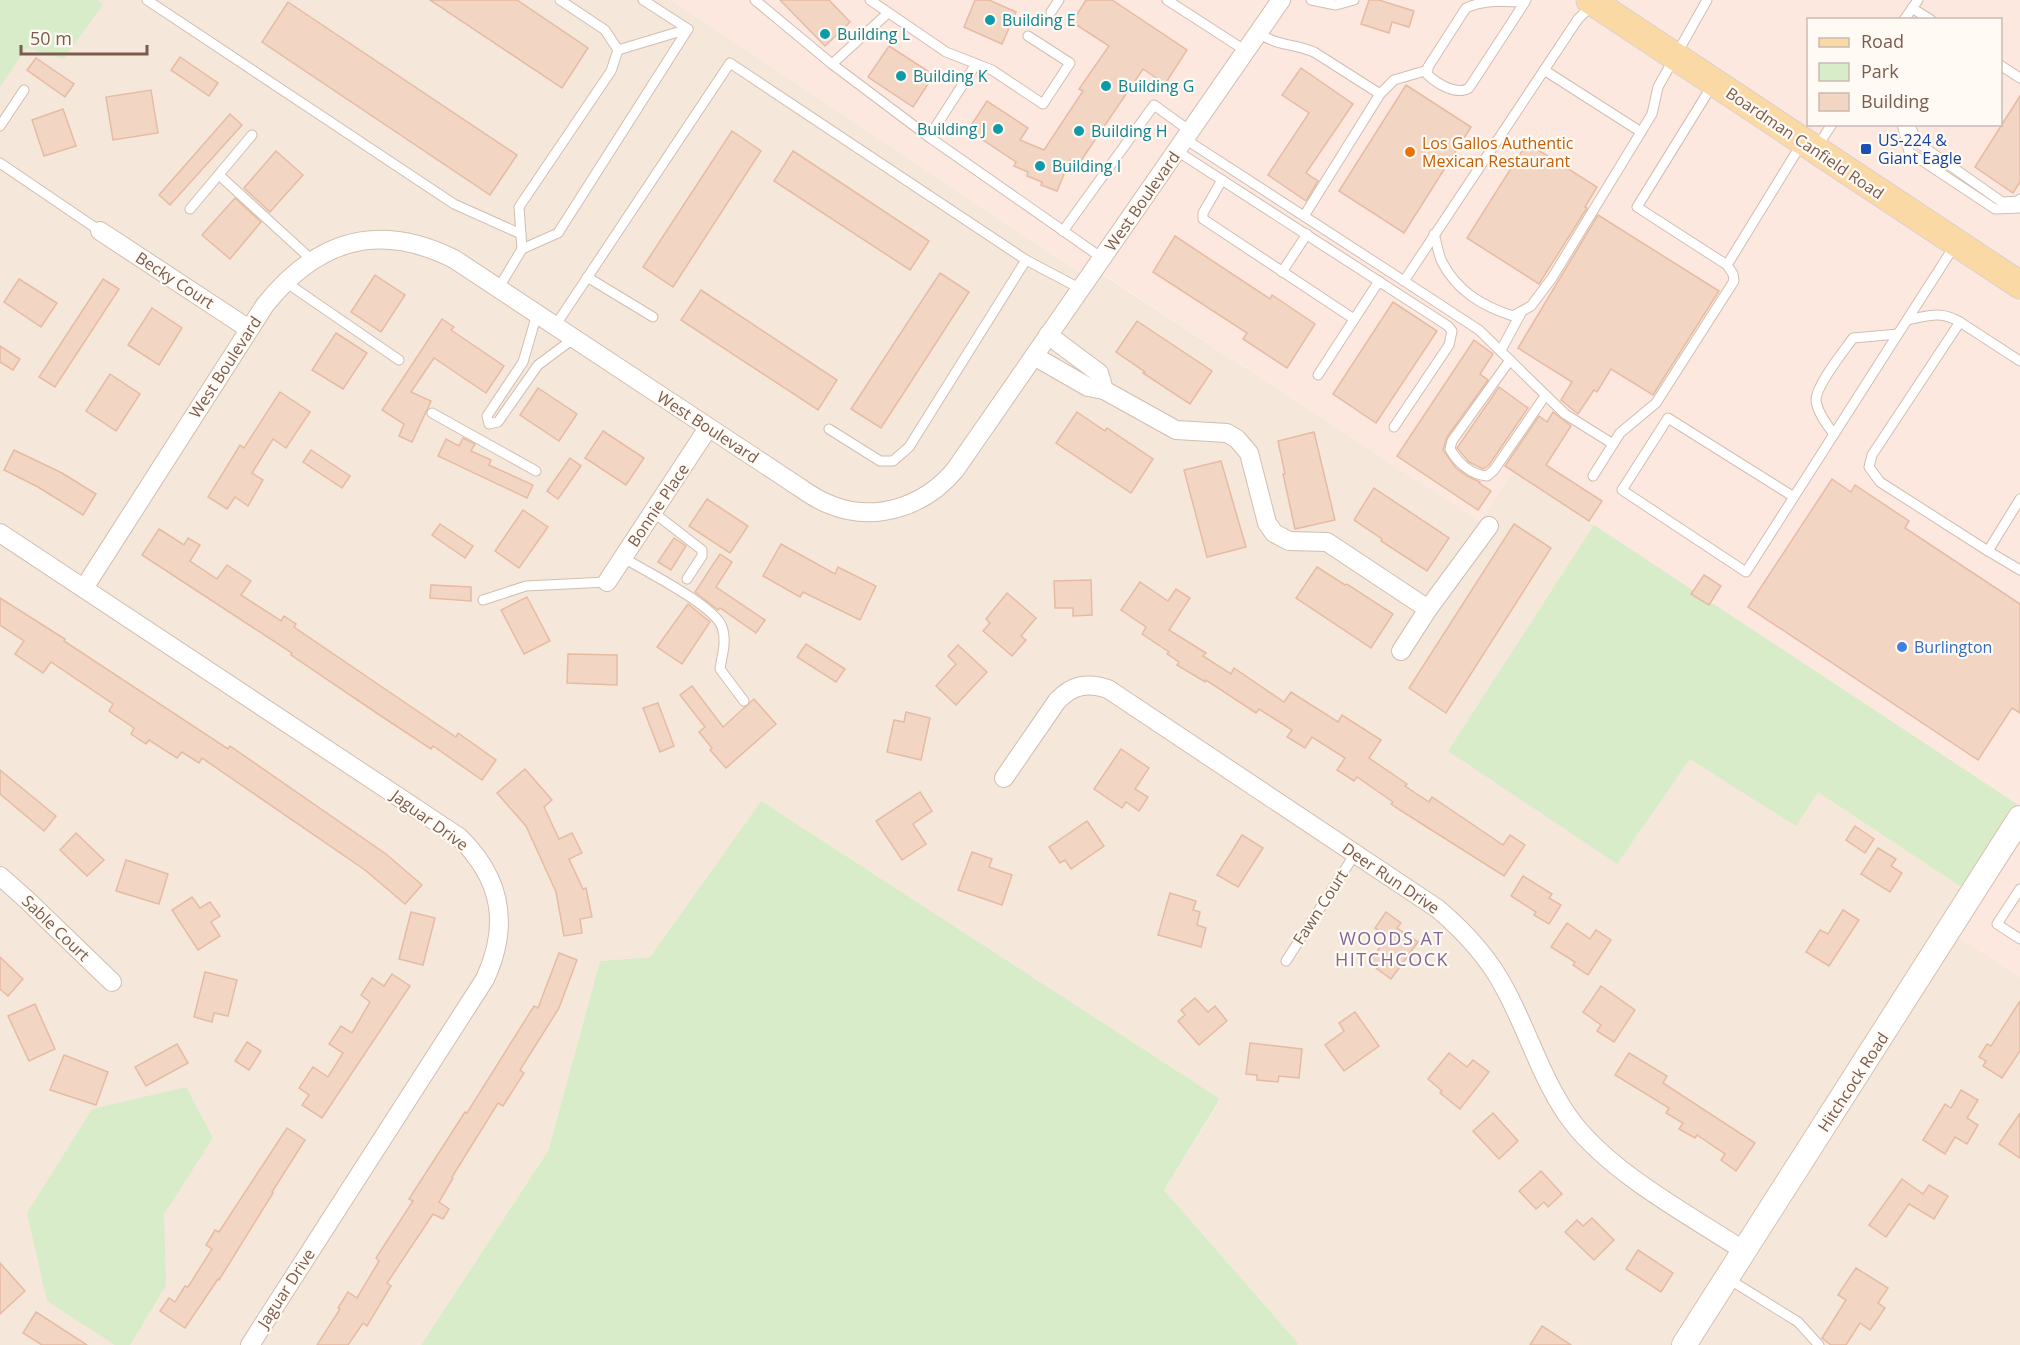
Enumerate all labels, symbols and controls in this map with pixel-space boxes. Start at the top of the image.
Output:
place label: Building E [1002,9,1076,31]
marker: Building E [983,13,997,27]
scale bar [21,18,147,56]
legend [1807,18,2002,126]
place label: Building L [837,23,910,45]
text: 50 m [30,26,72,50]
marker: Building L [818,27,832,41]
text: Road [1861,29,1904,53]
text: Park [1861,59,1899,83]
place label: Building K [913,65,988,87]
marker: Building K [894,69,908,83]
place label: Building G [1118,75,1194,97]
marker: Building G [1099,79,1113,93]
street label: Boardman Canfield Road [1722,82,1888,204]
text: Building [1861,89,1929,113]
place label: Building J [917,118,986,140]
place label: Building H [1091,120,1168,142]
marker: Building J [991,122,1005,136]
marker: Building H [1072,124,1086,138]
place label: US-224 & Giant Eagle [1878,129,1962,169]
place label: Los Gallos Authentic Mexican Restaurant [1422,132,1574,172]
marker: US-224 & Giant Eagle [1859,142,1873,156]
marker: Los Gallos Authentic Mexican Restaurant [1403,145,1417,159]
street label: West Boulevard [1099,147,1185,255]
place label: Building I [1052,155,1121,177]
marker: Building I [1033,159,1047,173]
street label: Becky Court [132,246,219,314]
street label: West Boulevard [184,312,266,422]
street label: West Boulevard [653,386,763,468]
street label: Bonnie Place [622,459,694,551]
place label: Burlington [1914,636,1992,658]
marker: Burlington [1895,640,1909,654]
street label: Jaguar Drive [385,783,473,855]
street label: Deer Run Drive [1338,837,1444,919]
street label: Fawn Court [1288,865,1353,949]
street label: Sable Court [17,890,95,966]
district label: WOODS AT HITCHCOCK [1335,926,1449,971]
street label: Hitchcock Road [1813,1028,1893,1136]
street label: Jaguar Drive [251,1244,320,1334]

